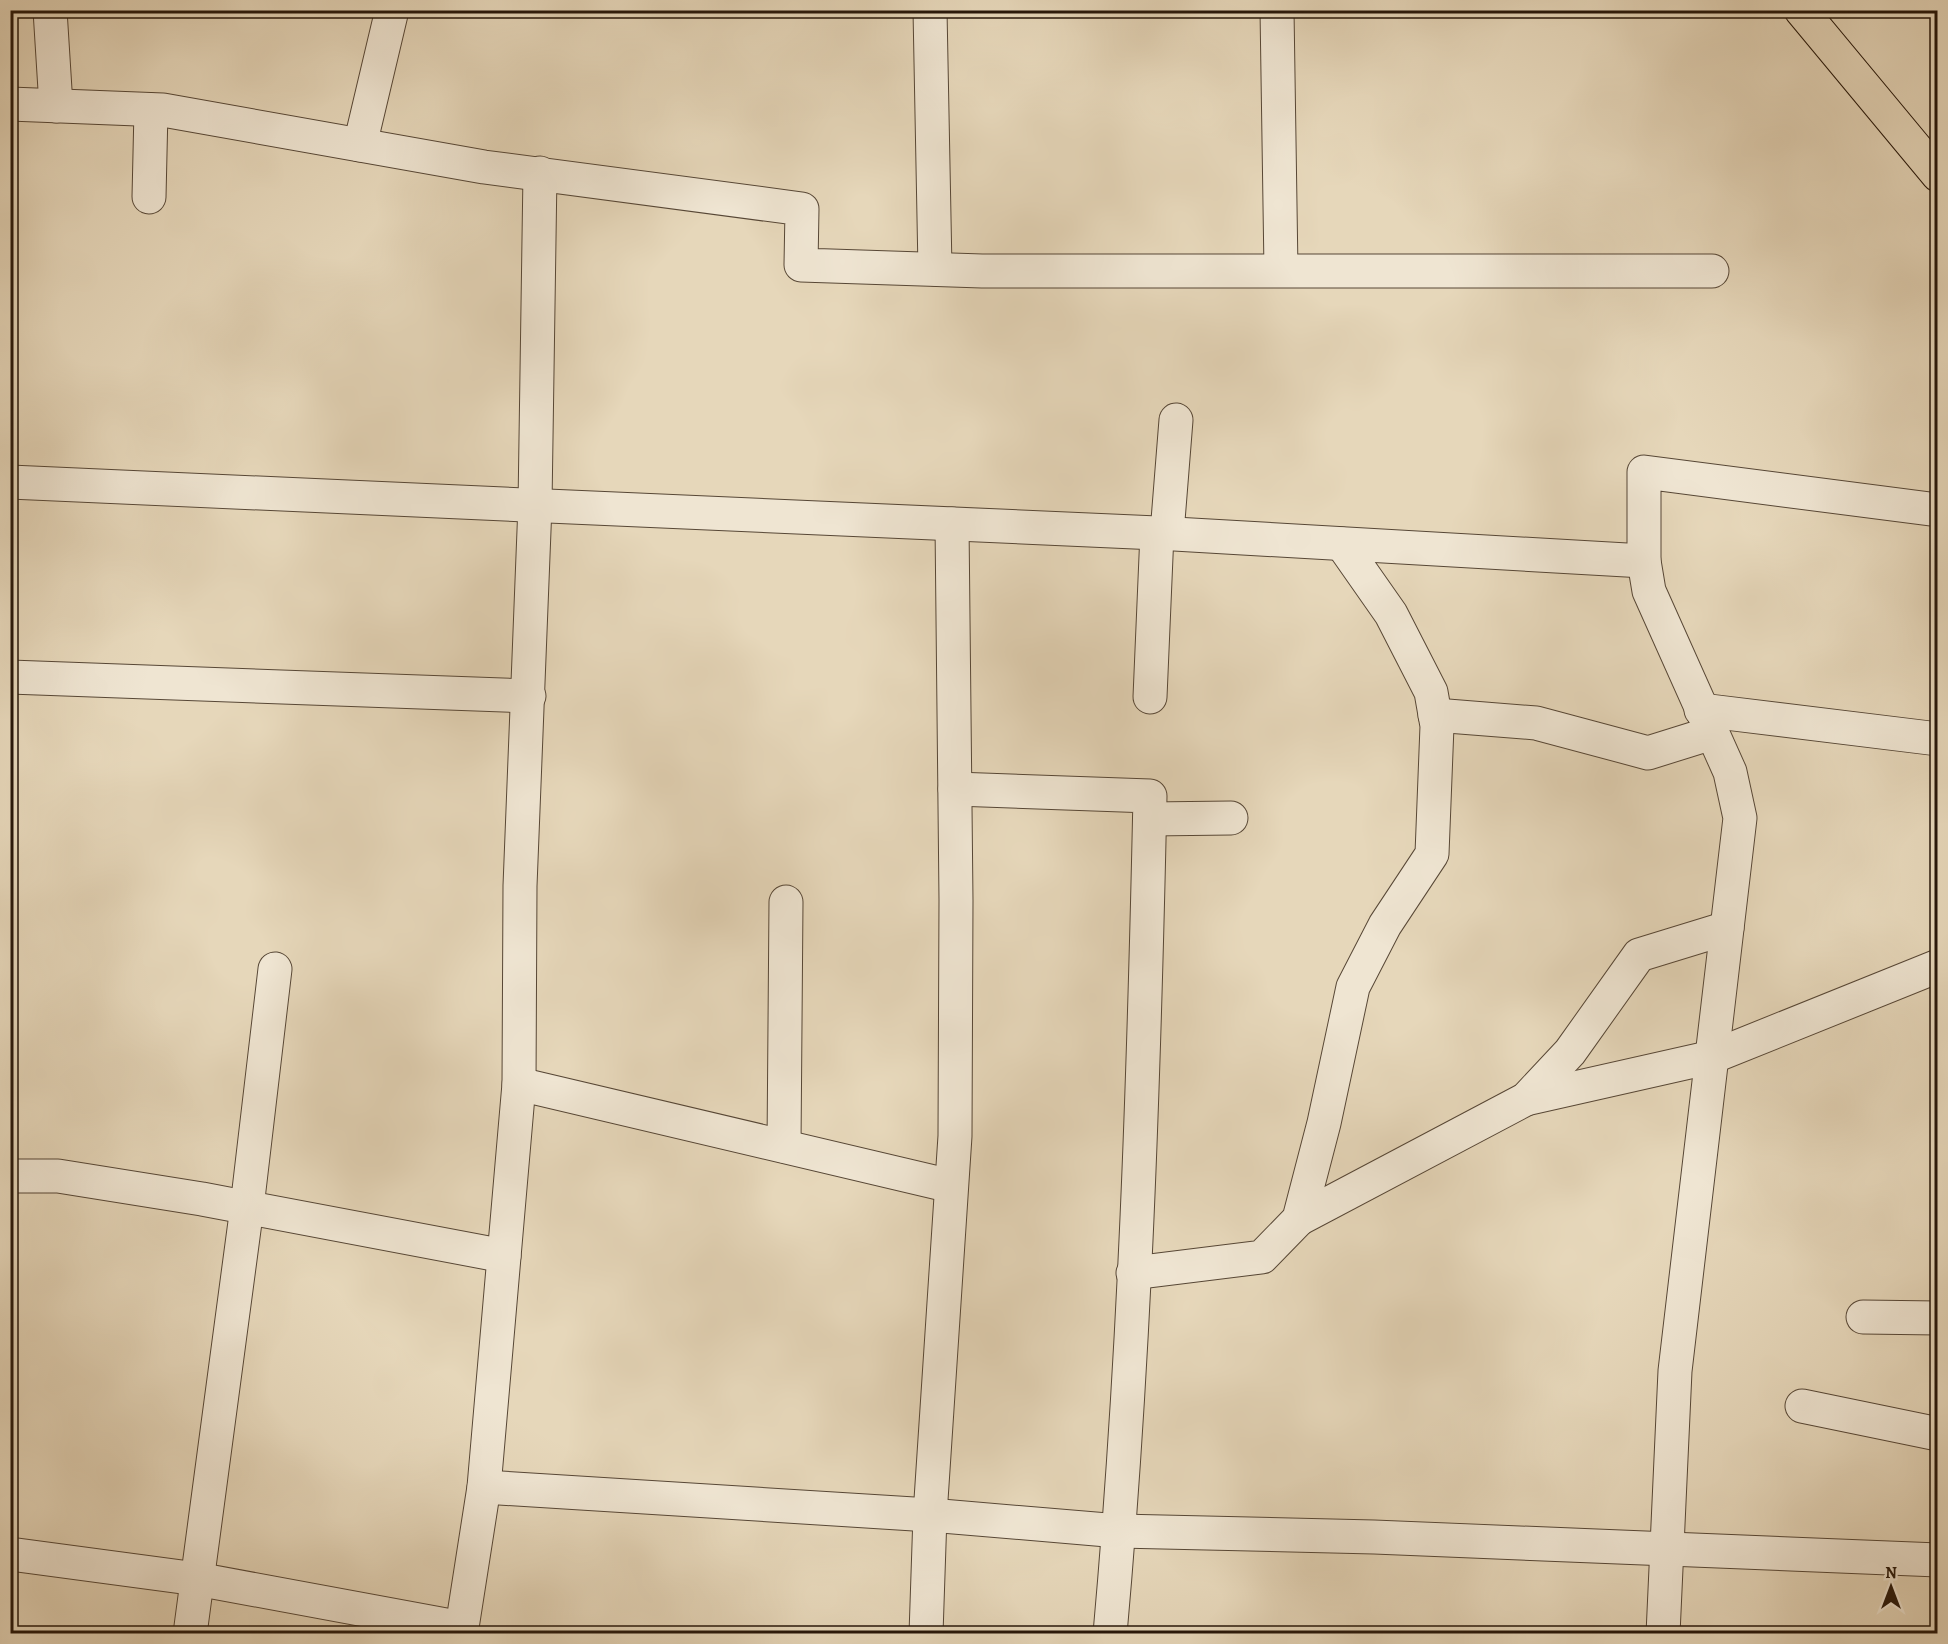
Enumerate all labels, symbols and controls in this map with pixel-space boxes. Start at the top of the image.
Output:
north arrow [1861,1557,1921,1617]
text: N [1885,1562,1897,1584]

